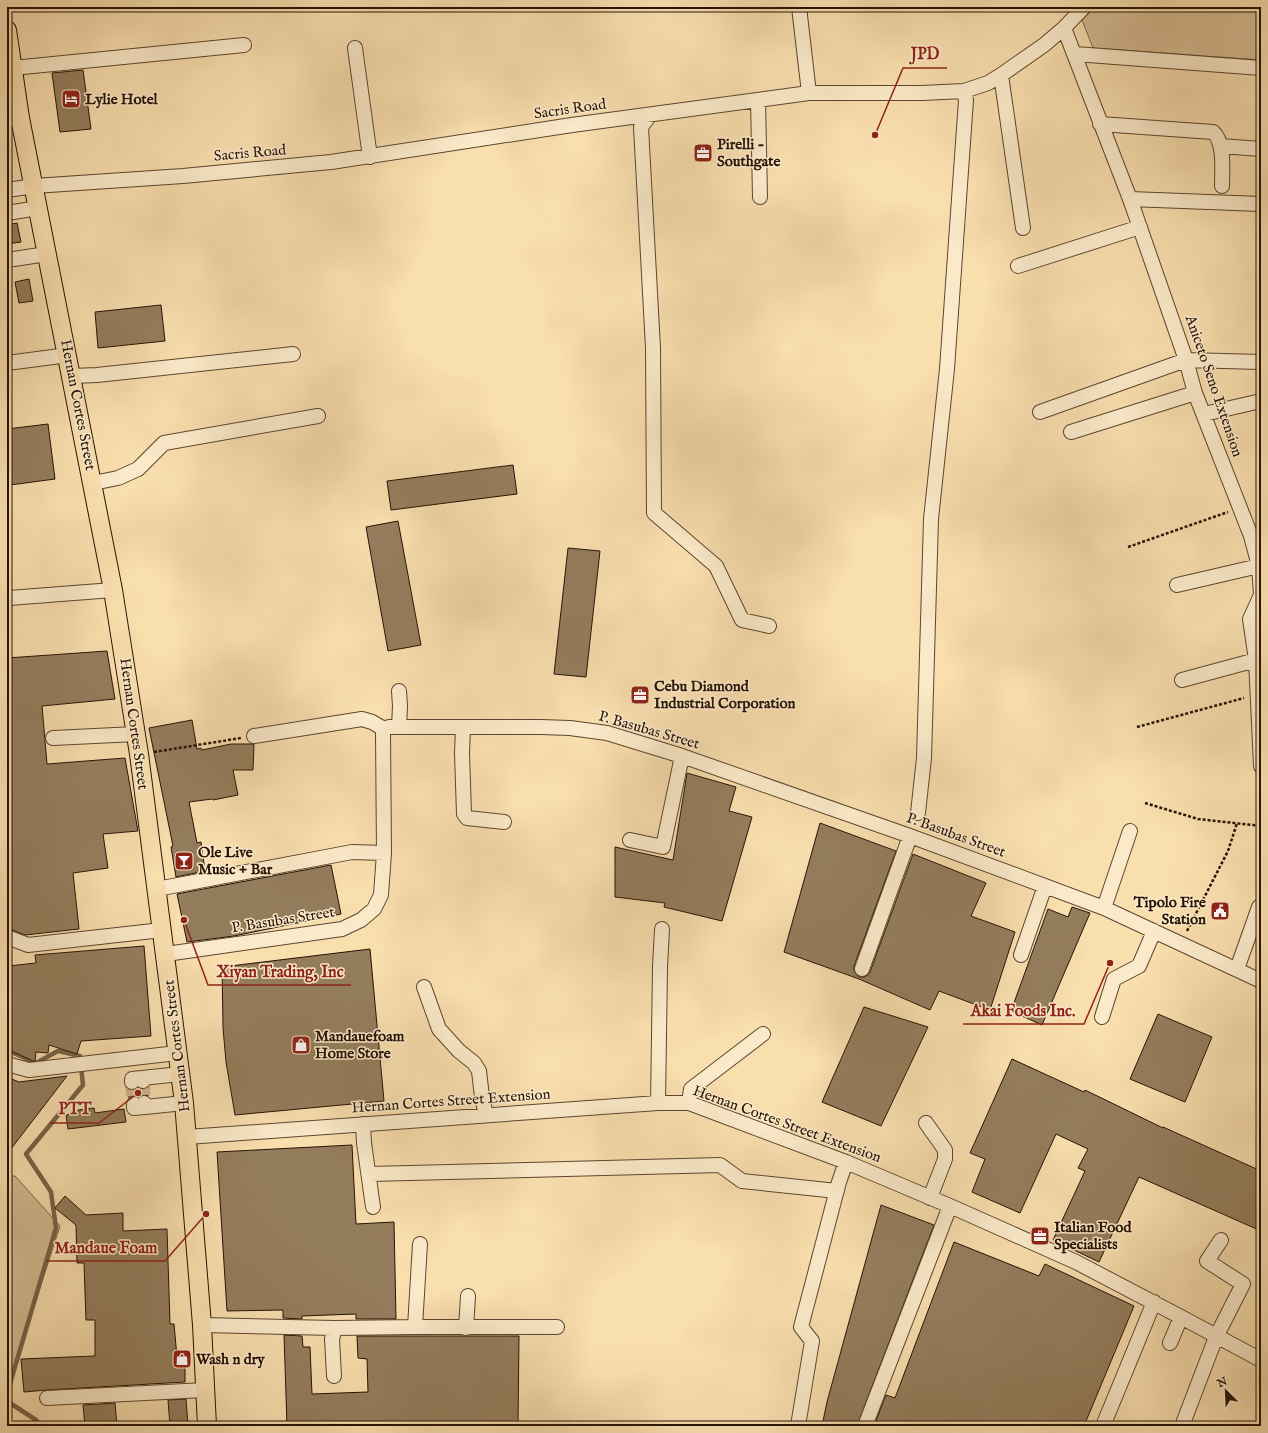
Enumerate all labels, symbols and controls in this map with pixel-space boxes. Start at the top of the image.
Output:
callout: JPD [903,40,947,68]
text: JPD [909,45,939,65]
hotel icon: Lylie Hotel [60,88,82,110]
place label: Lylie Hotel [85,90,159,109]
street label: Sacris Road [533,94,608,123]
place label: Pirelli - Southgate [717,135,780,171]
street label: Sacris Road [213,140,288,166]
office icon: Pirelli - Southgate [692,142,714,164]
street label: Aniceto Seno Extension [1180,312,1247,459]
street label: Hernan Cortes Street [56,338,100,472]
street label: Hernan Cortes Street [115,657,153,791]
place label: Cebu Diamond Industrial Corporation [654,677,796,713]
office icon: Cebu Diamond Industrial Corporation [629,684,651,706]
street label: P. Basubas Street [596,706,702,754]
street label: P. Basubas Street [904,808,1008,862]
place label: Ole Live Music + Bar [198,843,273,879]
bar icon: Ole Live Music + Bar [173,850,195,872]
place label: Tipolo Fire Station [1133,893,1206,929]
public building icon: Tipolo Fire Station [1209,900,1231,922]
street label: P. Basubas Street [230,902,336,938]
callout: Xiyan Trading, Inc [208,957,351,985]
text: Xiyan Trading, Inc [216,963,344,983]
street label: Hernan Cortes Street [159,979,195,1113]
callout: Akai Foods Inc. [963,996,1084,1024]
text: Akai Foods Inc. [970,1002,1075,1022]
place label: Mandauefoam Home Store [315,1027,405,1063]
shop icon: Mandauefoam Home Store [290,1034,312,1056]
street label: Hernan Cortes Street Extension [690,1081,884,1167]
street label: Hernan Cortes Street Extension [351,1085,551,1117]
callout: PTT [50,1095,99,1123]
text: PTT [58,1100,92,1120]
place label: Italian Food Specialists [1054,1218,1132,1254]
office icon: Italian Food Specialists [1029,1225,1051,1247]
callout: Mandaue Foam [46,1233,165,1261]
text: Mandaue Foam [55,1239,158,1259]
shop icon: Wash n dry [171,1348,193,1370]
place label: Wash n dry [195,1350,265,1369]
north arrow [1206,1371,1246,1411]
text: N [1214,1374,1230,1392]

